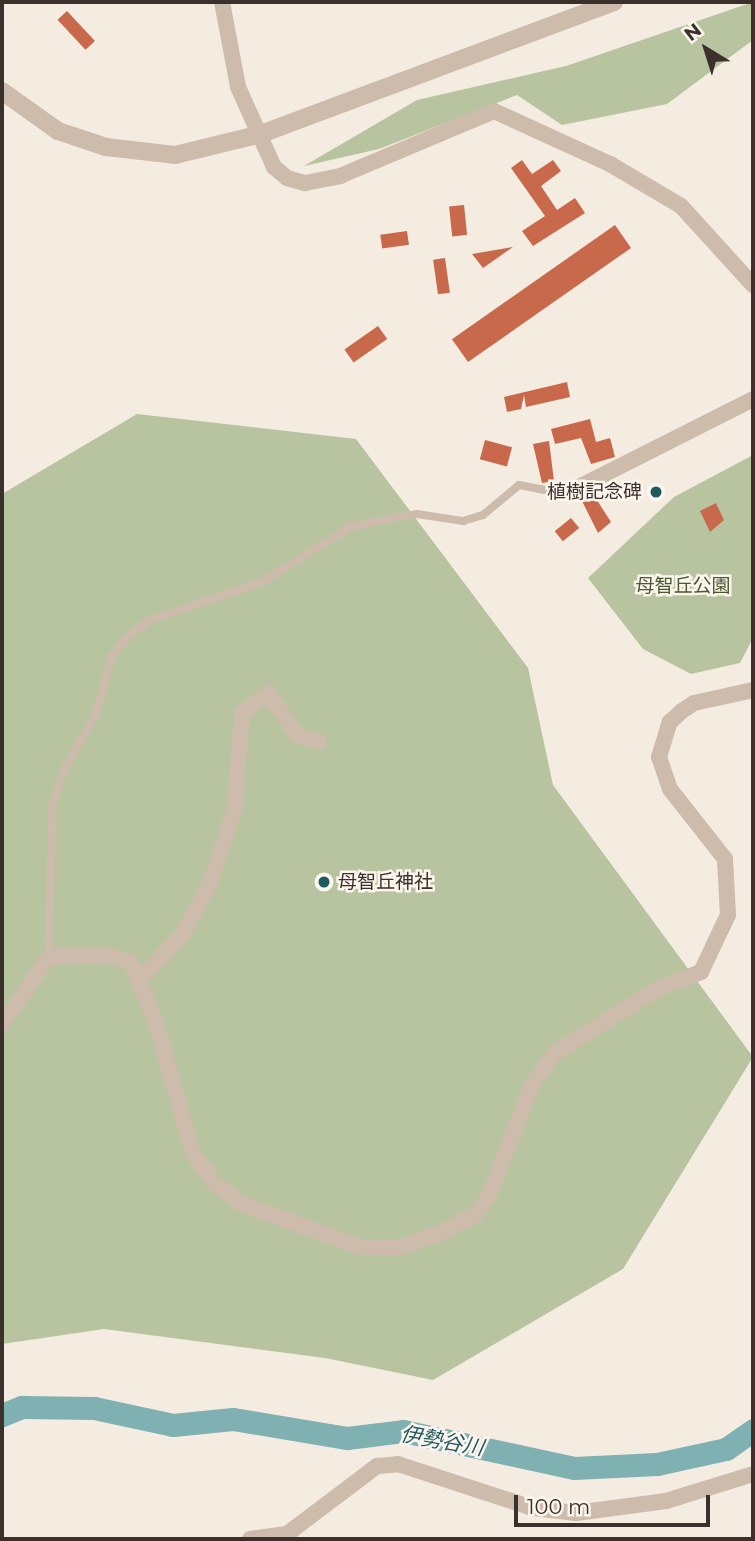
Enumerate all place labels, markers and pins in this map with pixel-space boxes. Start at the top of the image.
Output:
place label: 植樹記念碑 [547,481,642,503]
marker: 植樹記念碑 [648,484,664,500]
place label: 母智丘神社 [338,871,433,893]
marker: 母智丘神社 [316,874,332,890]

